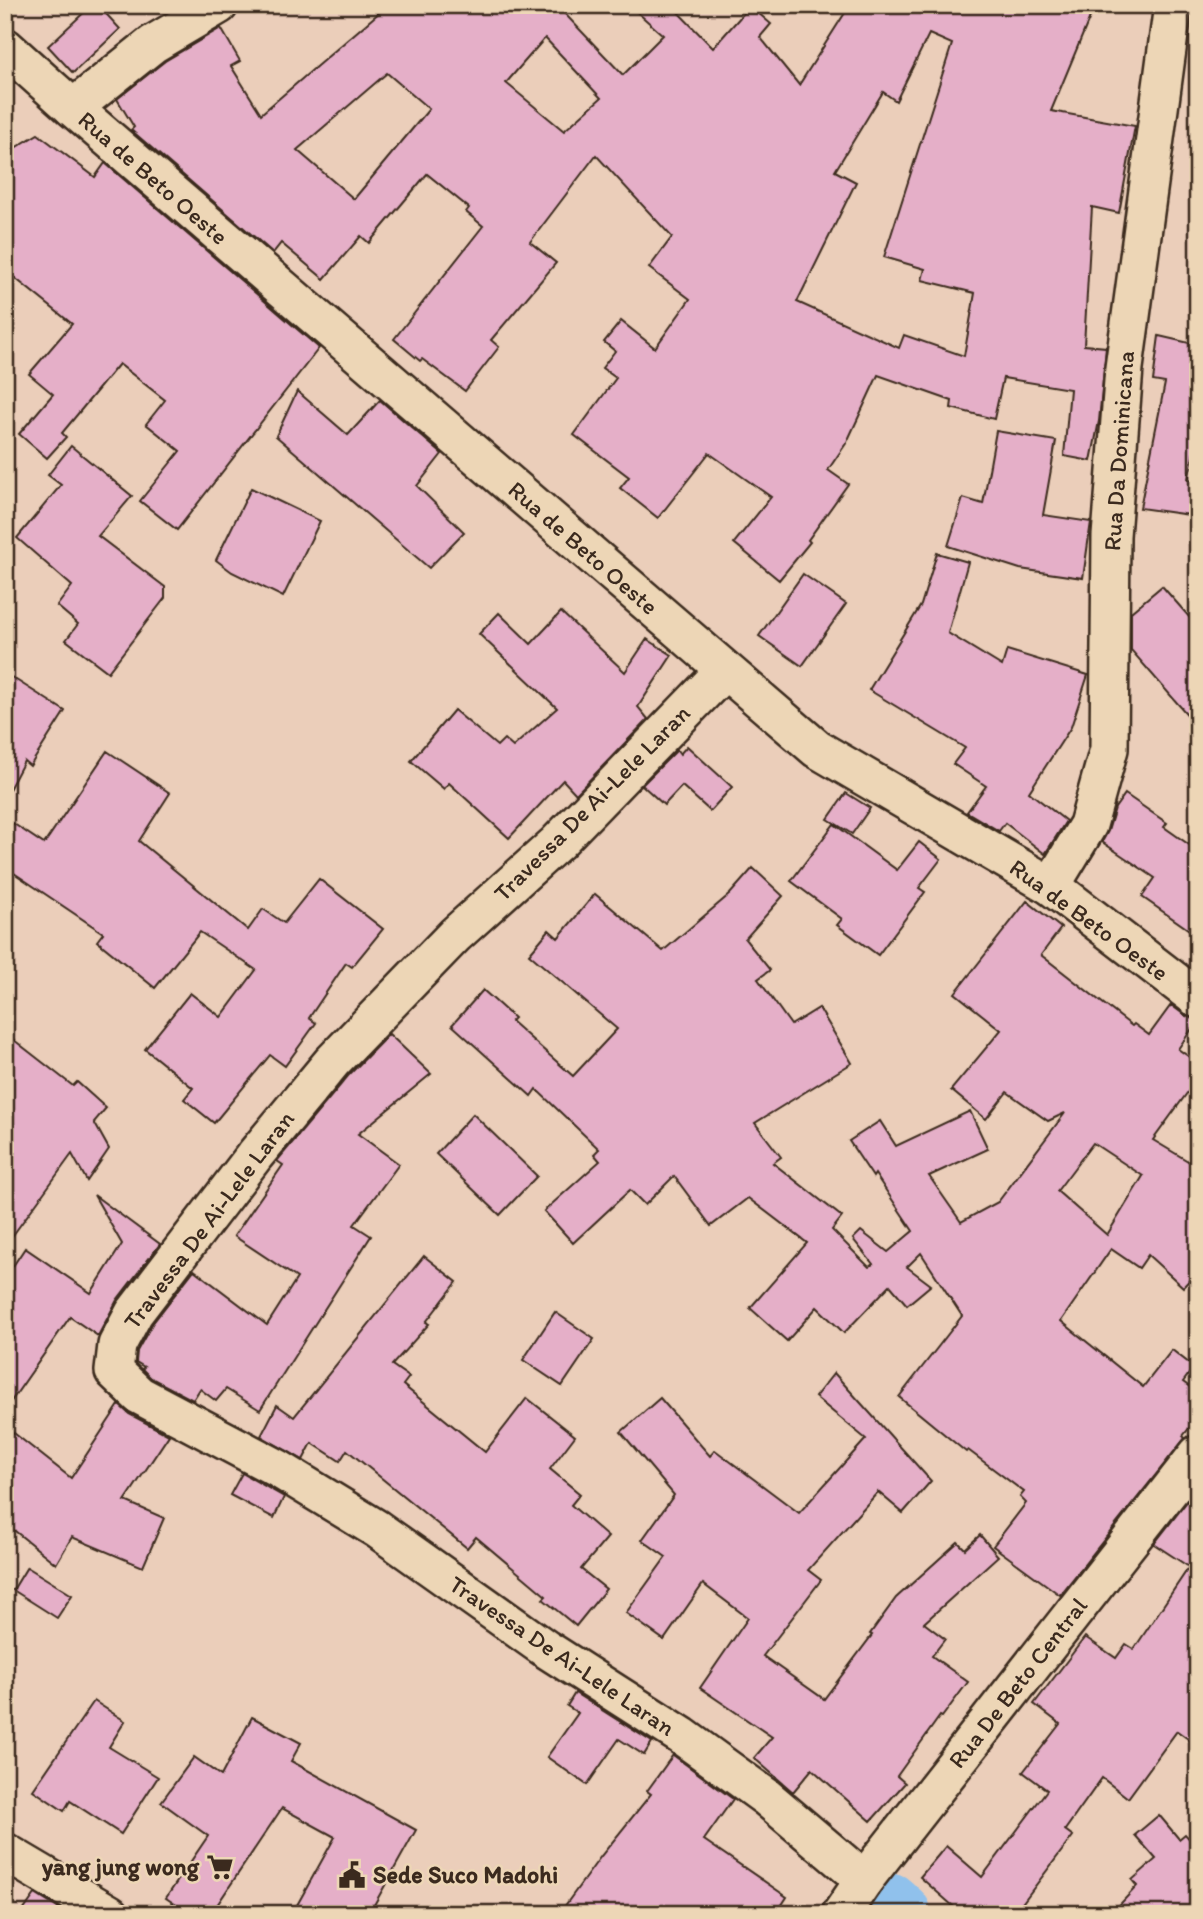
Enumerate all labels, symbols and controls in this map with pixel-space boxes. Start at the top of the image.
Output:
street label: Rua de Beto Oeste [73,105,234,251]
street label: Rua Da Dominicana [1097,350,1140,552]
street label: Rua de Beto Oeste [503,475,664,621]
street label: Travessa De Ai-Lele Laran [487,698,696,907]
street label: Rua de Beto Oeste [1004,852,1174,987]
street label: Travessa De Ai-Lele Laran [117,1105,300,1335]
street label: Travessa De Ai-Lele Laran [444,1569,681,1742]
street label: Rua De Beto Central [942,1591,1093,1774]
place label: yang jung wong [42,1852,200,1882]
supermarket icon: yang jung wong [205,1852,235,1882]
public building icon: Sede Suco Madohi [337,1860,367,1890]
place label: Sede Suco Madohi [373,1860,558,1889]

